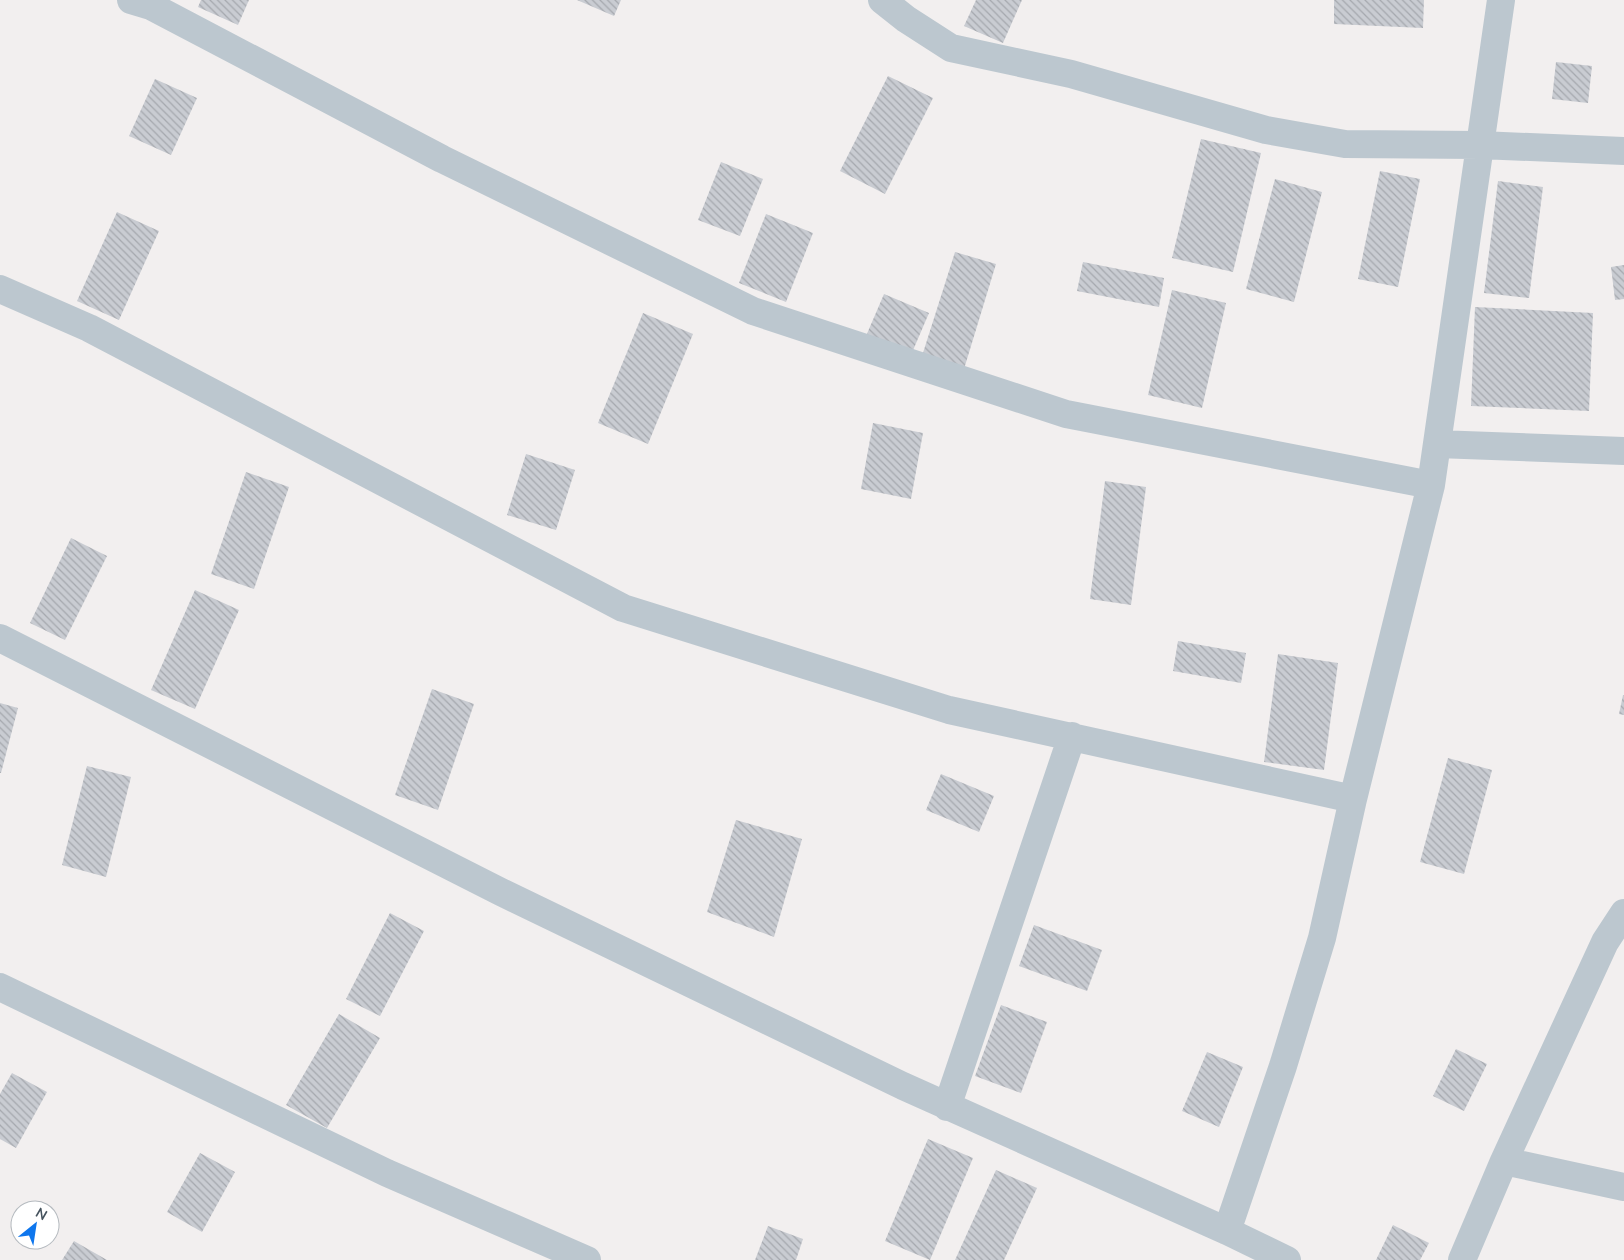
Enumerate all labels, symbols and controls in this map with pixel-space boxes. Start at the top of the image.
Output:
north arrow [10,1200,60,1250]
text: N [32,1203,51,1225]

